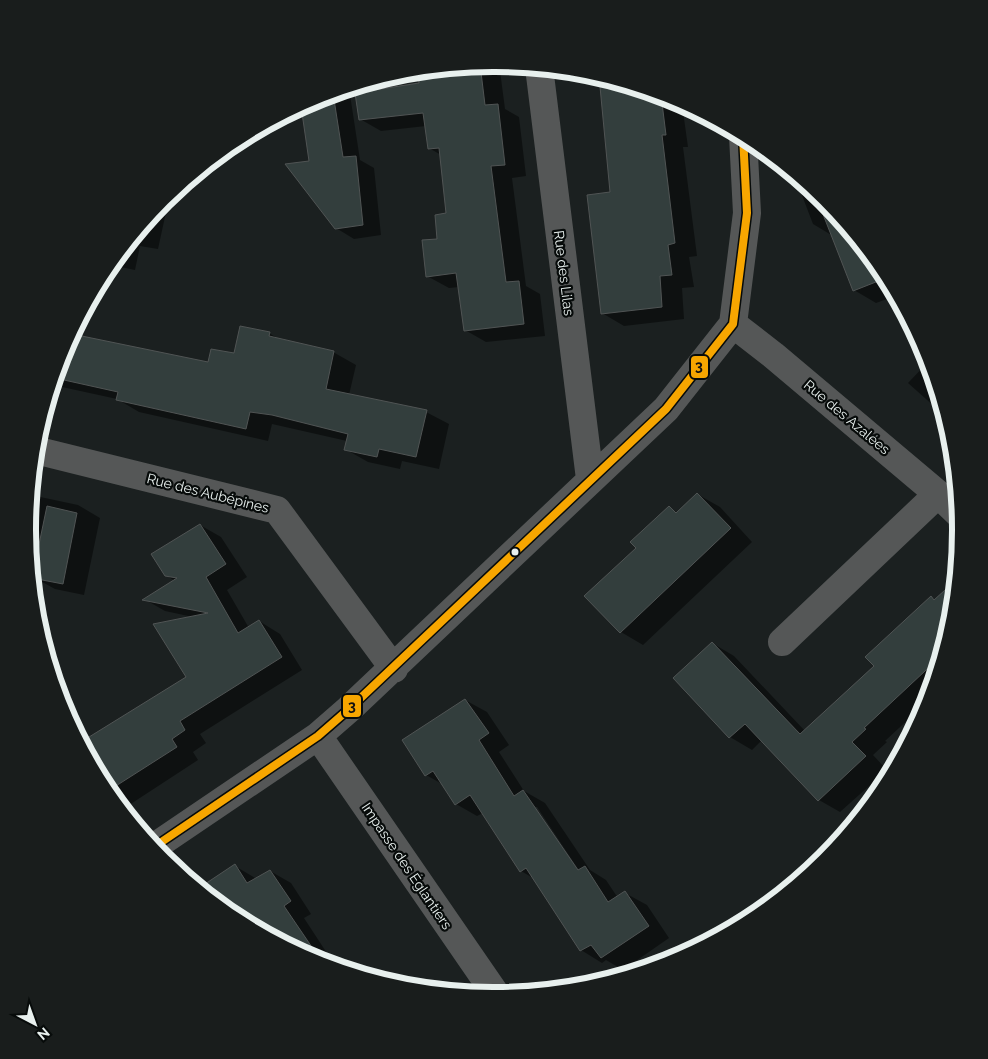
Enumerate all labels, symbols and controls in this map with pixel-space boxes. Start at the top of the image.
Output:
street label: Rue des Lilas [551,229,577,317]
line badge: 3 [690,355,709,379]
text: 3 [695,358,703,374]
street label: Rue des Azalées [801,376,893,458]
street label: Rue des Aubépines [145,470,271,516]
unlabelled marker [510,547,520,557]
line badge: 3 [342,694,362,718]
text: 3 [348,698,356,714]
street label: Impasse des Églantiers [359,799,456,933]
north arrow [10,999,60,1049]
text: N [34,1024,53,1043]

